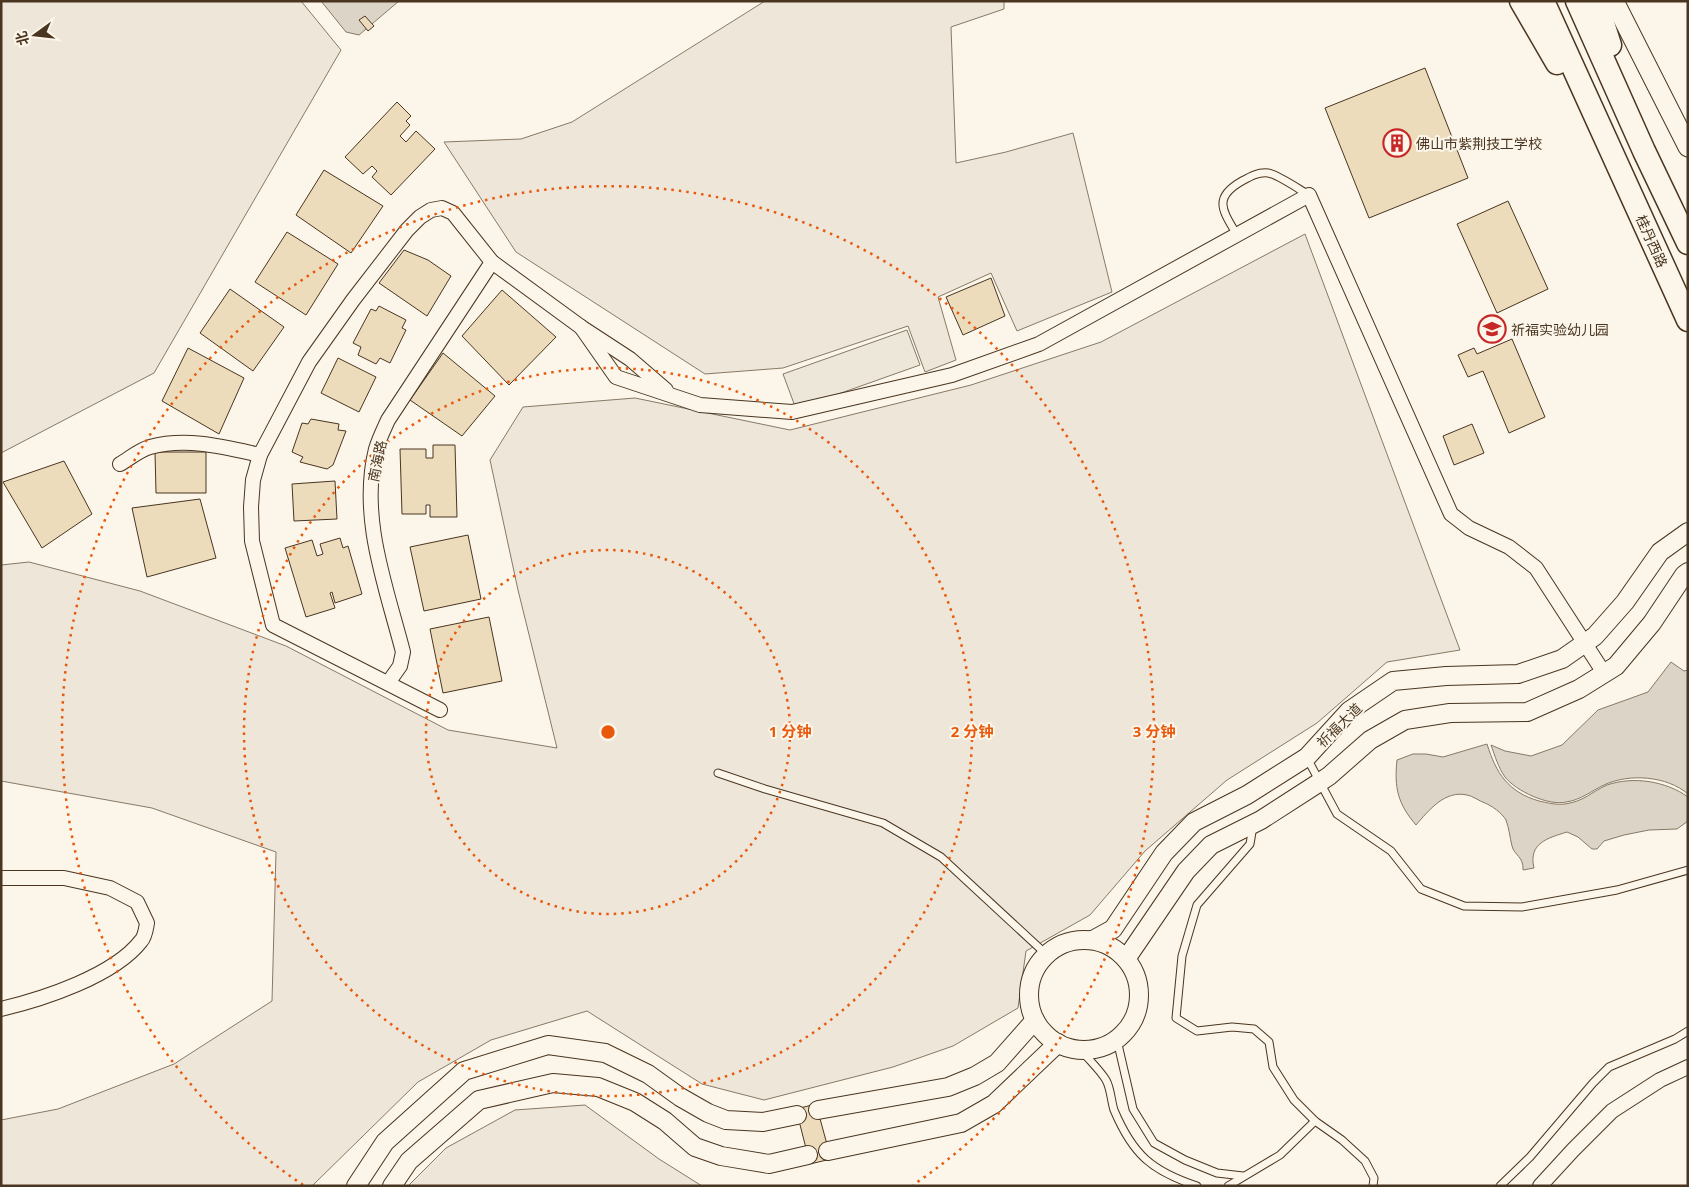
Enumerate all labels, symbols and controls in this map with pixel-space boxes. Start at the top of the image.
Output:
north arrow [10,10,60,60]
text: 北 [11,29,33,48]
building icon: 佛山市紫荆技工学校 [1382,128,1412,158]
place label: 佛山市紫荆技工学校 [1416,134,1542,153]
street label: 桂丹西路 [1632,212,1672,270]
school or university icon: 祈福实验幼儿园 [1477,314,1507,344]
place label: 祈福实验幼儿园 [1511,320,1609,339]
street label: 南海路 [363,438,391,484]
street label: 祈福大道 [1312,699,1366,751]
text: 1 分钟 [769,721,811,741]
text: 2 分钟 [951,721,993,741]
text: 3 分钟 [1133,721,1175,741]
centre of rings [599,723,617,741]

